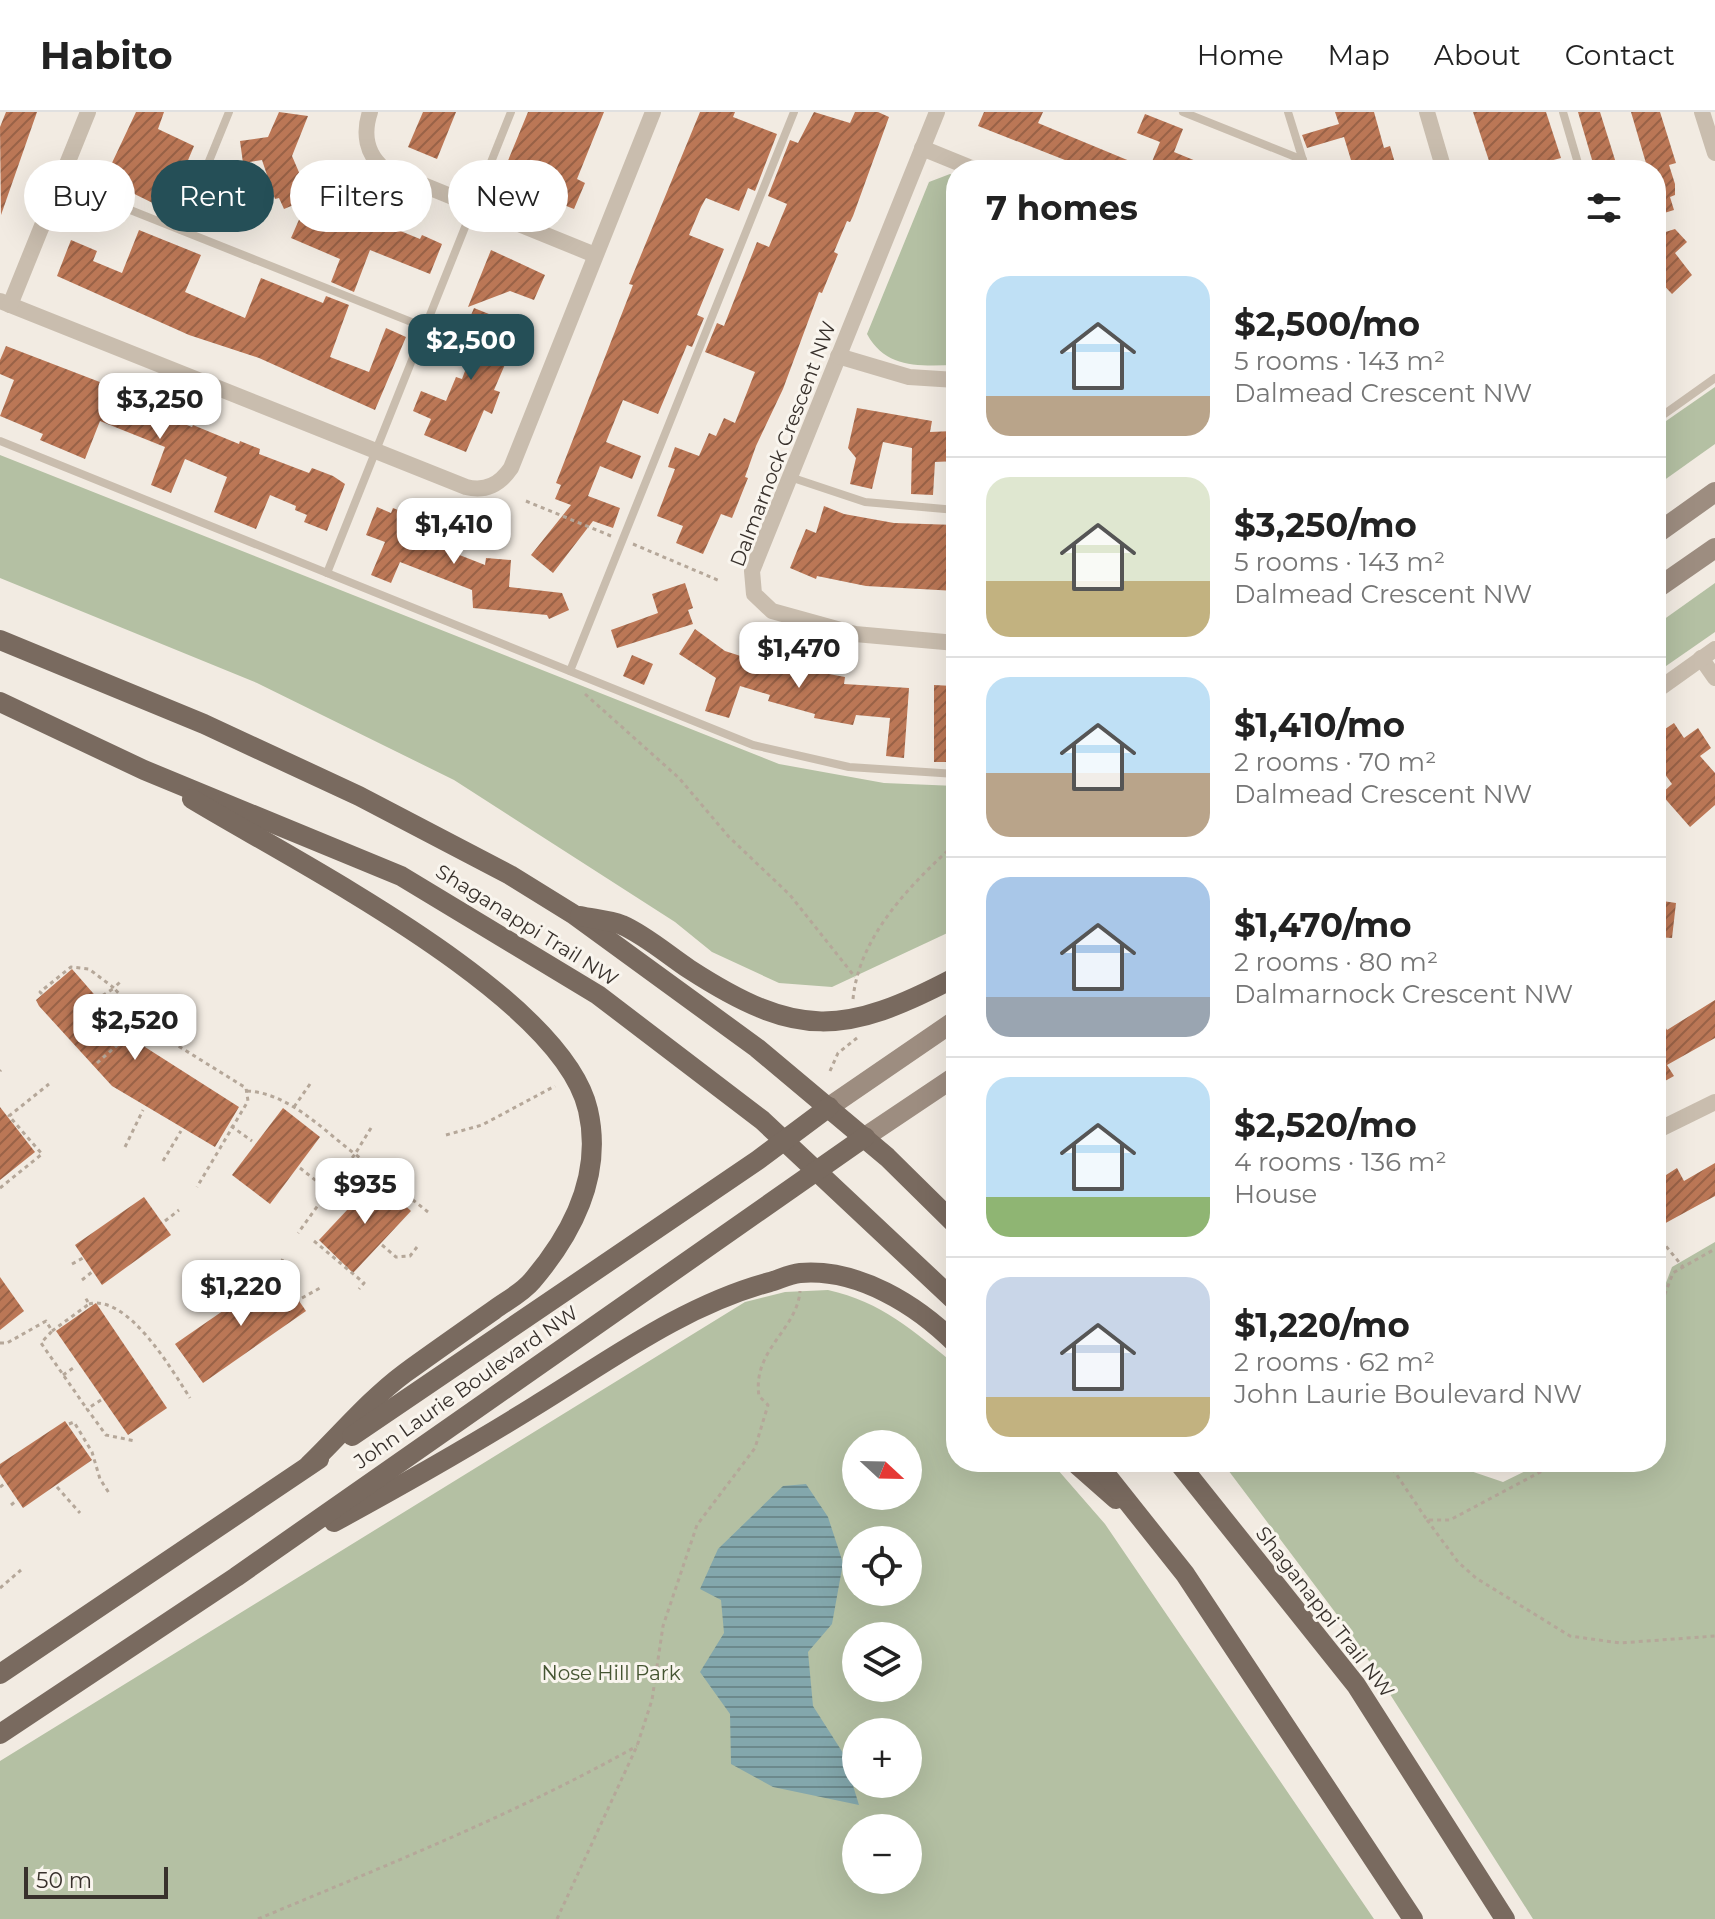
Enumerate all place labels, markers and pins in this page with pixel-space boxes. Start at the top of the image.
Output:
pin: $2,500 [406,314,536,382]
pin: $3,250 [95,373,225,441]
pin: $1,410 [389,498,519,566]
pin: $1,470 [734,622,864,690]
pin: $2,520 [70,994,200,1062]
pin: $935 [318,1158,412,1226]
pin: $1,220 [176,1260,306,1328]

